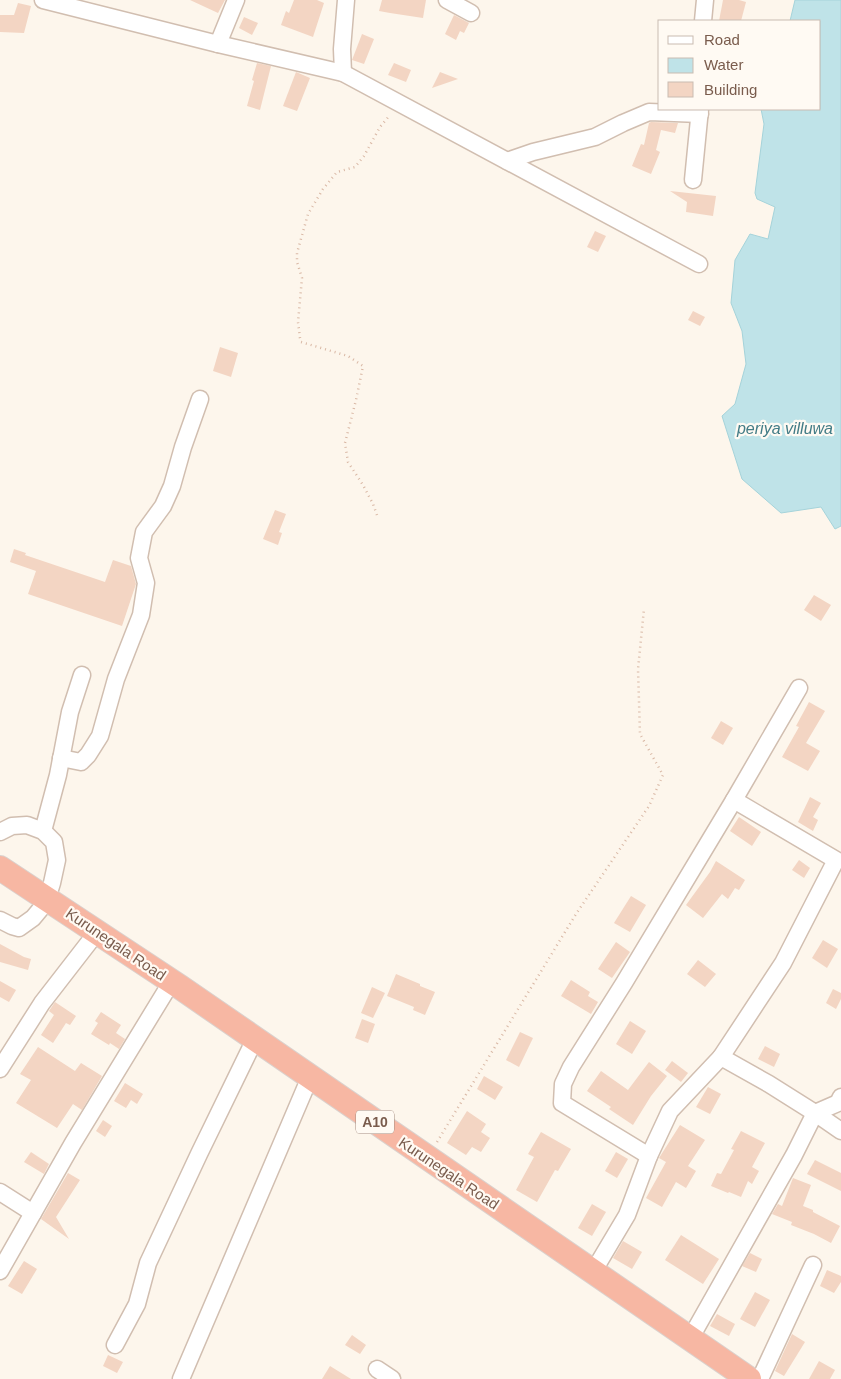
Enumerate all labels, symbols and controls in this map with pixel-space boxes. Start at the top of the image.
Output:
legend [658,20,821,110]
text: Road [704,31,740,48]
text: Water [704,56,743,73]
text: Building [704,81,757,98]
water label: periya villuwa [736,420,833,437]
street label: Kurunegala Road [63,904,169,984]
road number: A10 [356,1110,394,1134]
street label: Kurunegala Road [396,1133,502,1213]

